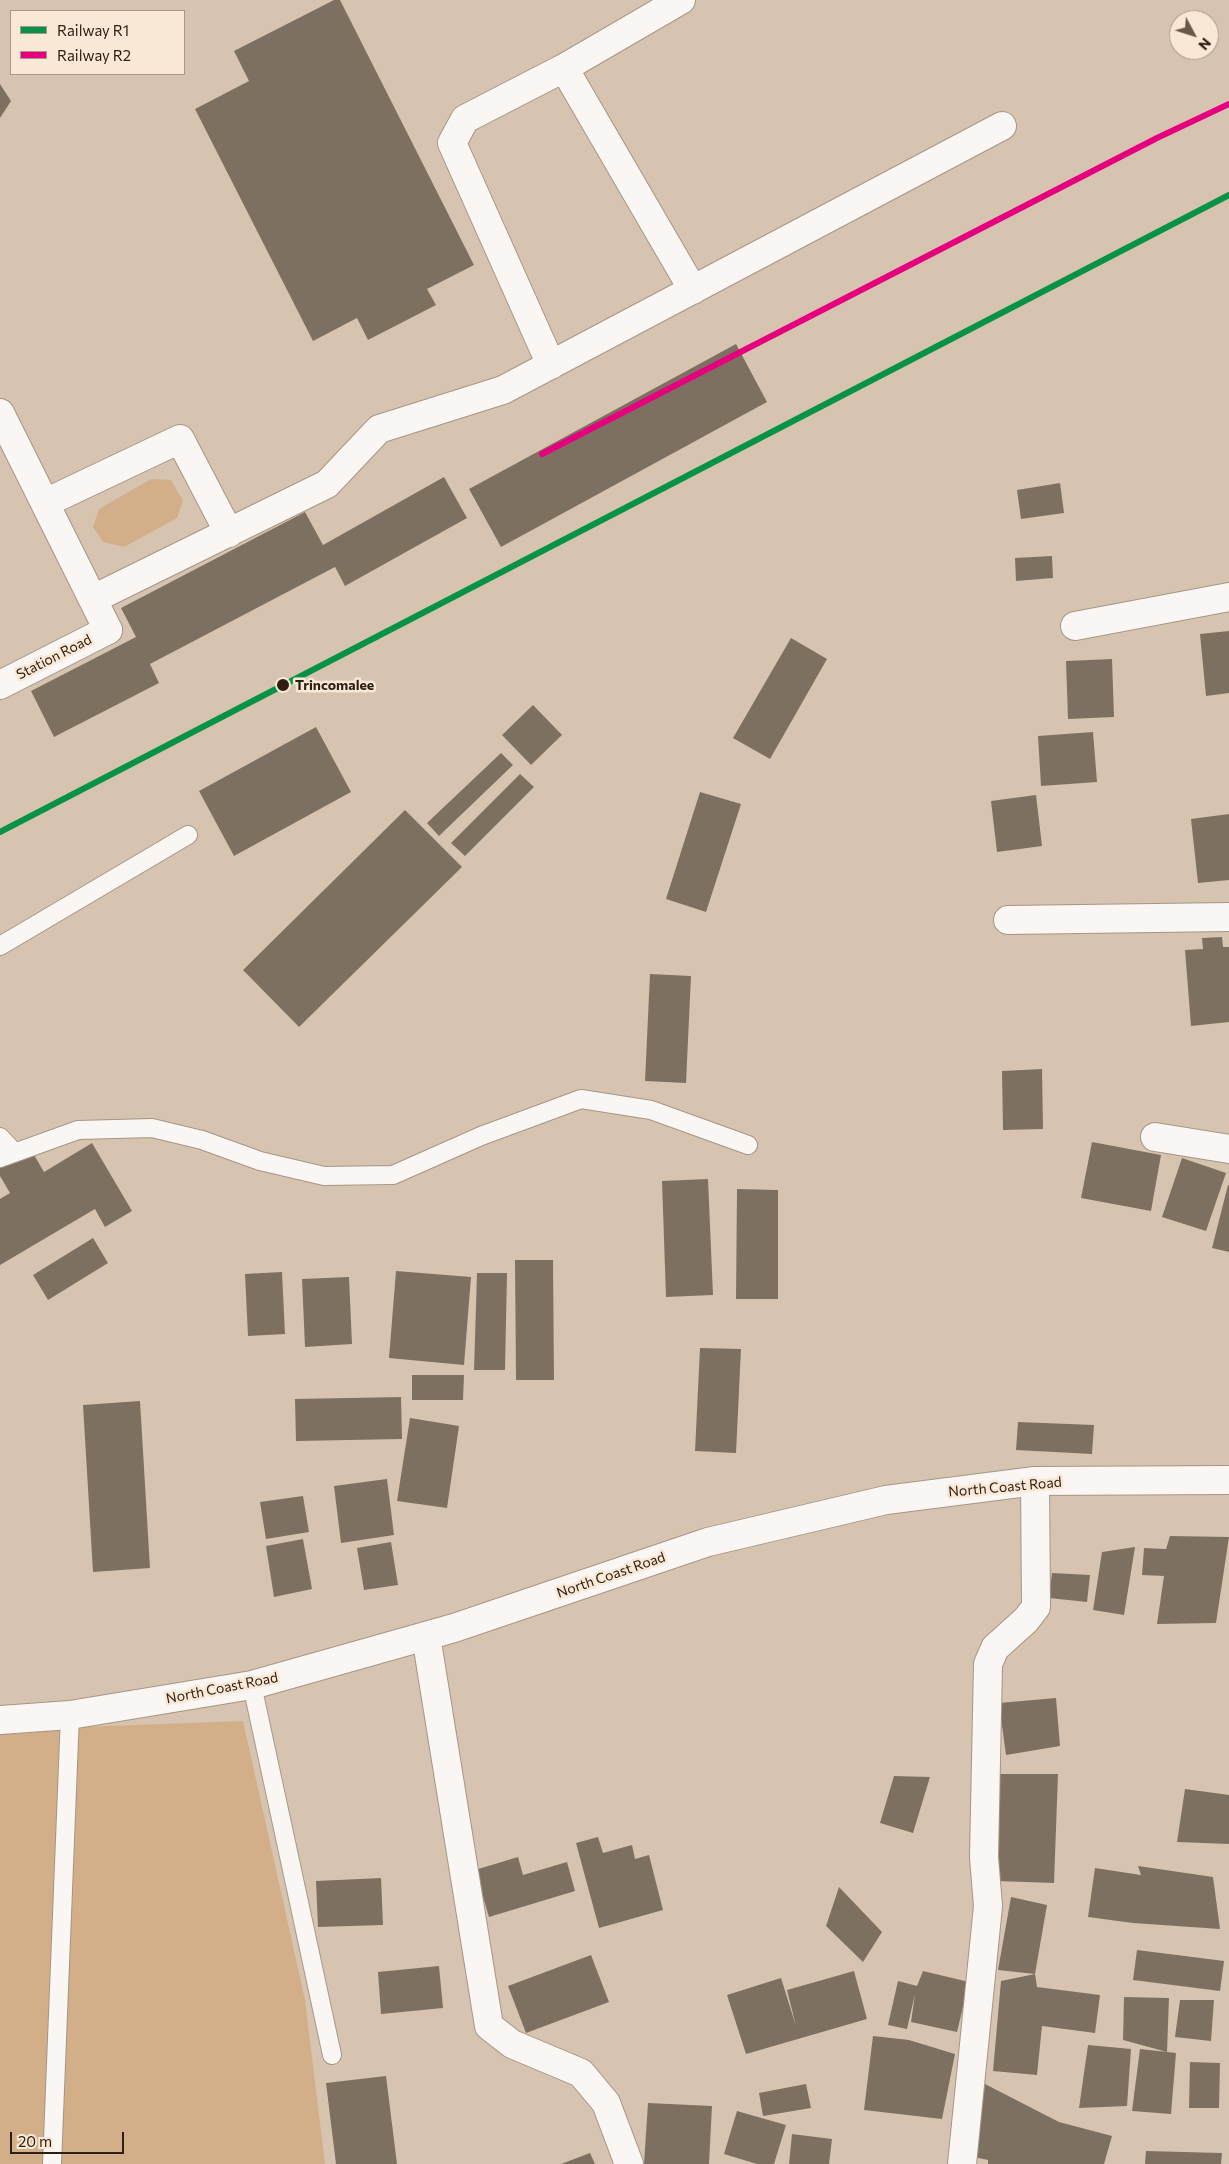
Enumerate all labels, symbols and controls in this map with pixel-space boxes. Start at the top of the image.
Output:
legend [10,10,185,75]
north arrow [1169,10,1219,60]
text: Railway R1 [57,21,129,39]
text: N [1195,35,1215,54]
text: Railway R2 [57,46,131,64]
street label: Station Road [14,631,94,683]
marker: Trincomalee [275,677,291,693]
place label: Trincomalee [295,677,374,693]
street label: North Coast Road [948,1474,1062,1500]
street label: North Coast Road [555,1549,667,1601]
street label: North Coast Road [165,1669,279,1707]
scale bar [12,2122,126,2154]
text: 20 m [18,2132,52,2150]

